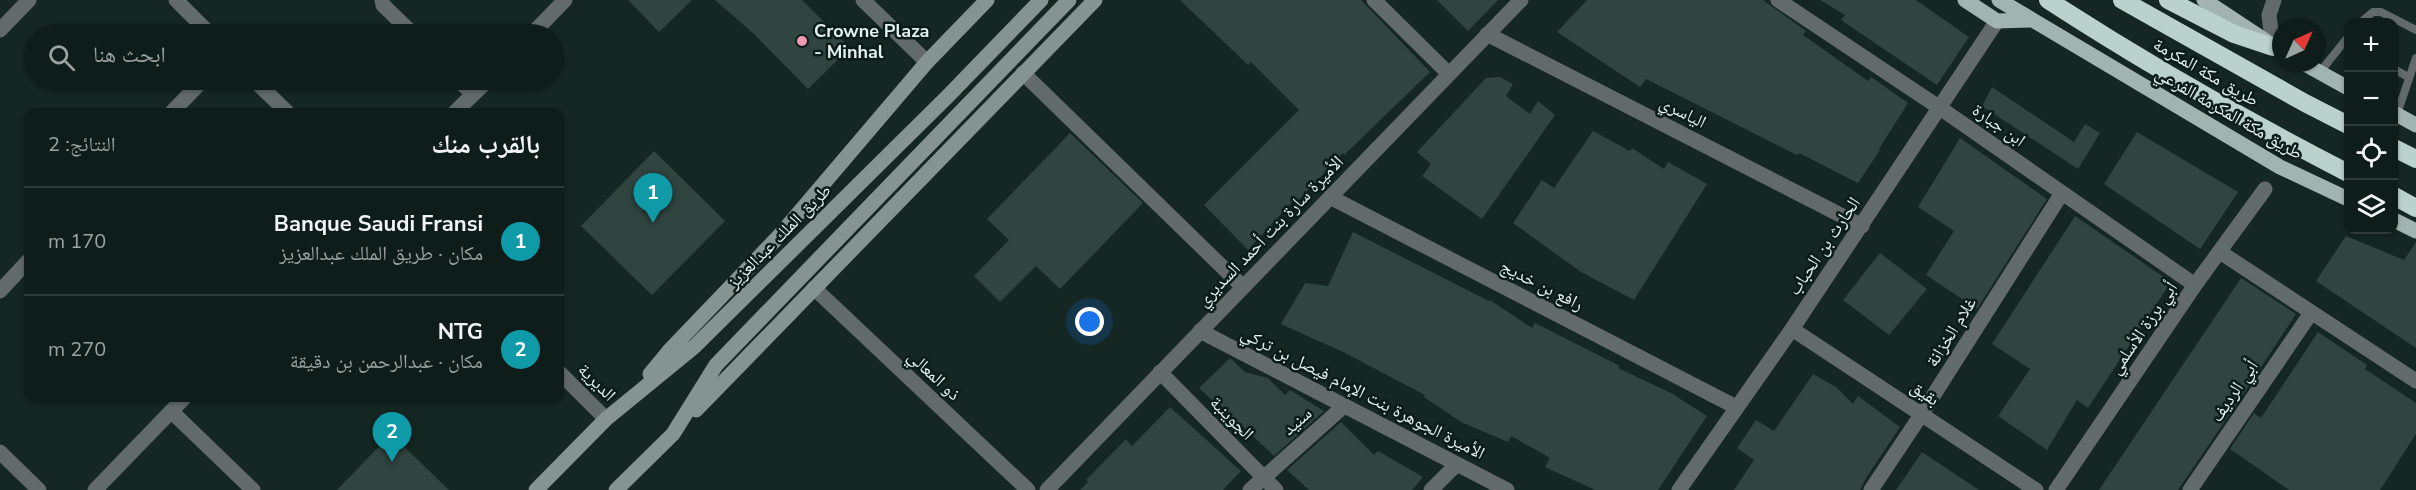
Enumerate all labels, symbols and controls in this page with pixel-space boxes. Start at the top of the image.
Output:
north arrow [2272,18,2326,72]
map controls [2344,18,2398,234]
button: + [2344,18,2398,72]
place label: Crowne Plaza - Minhal [814,19,929,64]
search box [24,24,564,90]
street label: طريق مكة المكرمة [2149,32,2263,112]
marker: Crowne Plaza - Minhal [795,34,809,48]
text: ابحث هنا [93,40,166,70]
icon: search [45,41,78,74]
street label: طريق مكة المكرمة الفرعي [2150,61,2307,167]
button: − [2344,72,2398,126]
street label: الياسري [1654,90,1710,136]
street label: ابن جبارة [1968,98,2030,152]
button: locate [2344,126,2398,180]
text: بالقرب منك [432,127,540,162]
text: النتائج: 2 [48,131,116,158]
street label: الأميرة سارة بنت أحمد السديري [1191,150,1351,314]
pin: 1 [634,174,672,223]
street label: طريق الملك عبدالعزيز [721,179,836,294]
button: layers [2344,180,2398,234]
street label: الحارث بن الحباب [1782,192,1866,300]
text: Banque Saudi Fransi [274,209,483,239]
text: 170 m [48,228,106,255]
text: 1 [515,228,527,255]
text: مكان · طريق الملك عبدالعزيز [279,240,483,267]
street label: رافع بن خديج [1496,254,1588,316]
street label: أبي برزة الأسلمي [2103,277,2185,381]
street label: غلام الخزانة [1920,292,1982,372]
your location [1075,307,1104,336]
text: NTG [438,317,483,347]
street label: الأميرة الجوهرة بنت الإمام فيصل بن تركي [1236,321,1489,467]
text: 270 m [48,336,106,363]
text: 2 [515,336,527,363]
street label: ذو المعالي [901,344,966,408]
text: مكان · عبدالرحمن بن دقيقة [290,348,483,375]
street label: أبي الرديف [2204,355,2266,428]
street label: الديرية [573,358,621,406]
street label: بقيق [1906,375,1944,411]
street label: الجوينبة [1205,391,1259,445]
street label: سنيد [1277,401,1317,441]
pin: 2 [372,412,412,462]

